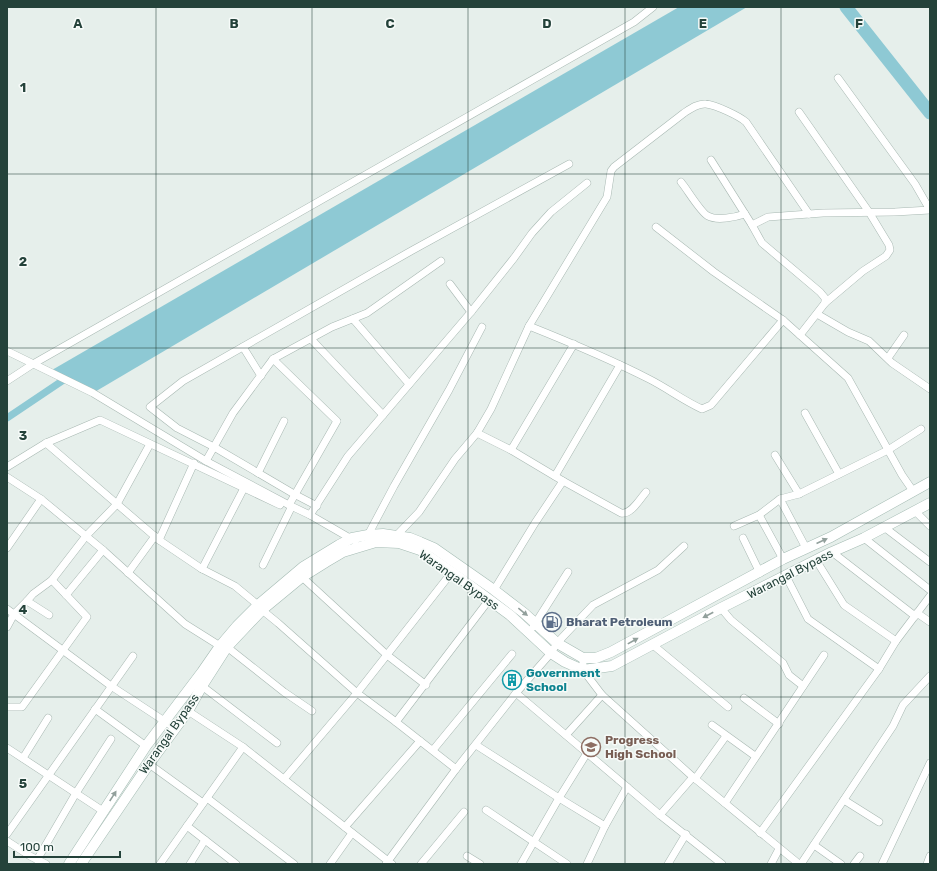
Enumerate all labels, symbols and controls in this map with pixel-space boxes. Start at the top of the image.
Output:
text: A [73,16,83,31]
text: B [229,16,239,31]
text: C [385,16,395,31]
text: D [542,16,552,31]
text: E [699,16,707,31]
text: F [855,16,863,31]
text: 1 [20,80,26,95]
text: 2 [19,254,27,269]
text: 3 [19,428,28,443]
one-way arrow [817,538,828,544]
street label: Warangal Bypass [745,546,835,602]
street label: Warangal Bypass [416,547,502,613]
text: 4 [19,602,28,617]
one-way arrow [517,608,528,616]
fuel station icon: Bharat Petroleum [541,611,563,633]
one-way arrow [702,612,714,619]
place label: Bharat Petroleum [566,615,673,629]
one-way arrow [627,637,639,644]
place label: Government School [526,666,601,694]
building icon: Government School [501,669,523,691]
street label: Warangal Bypass [136,691,202,777]
place label: Progress High School [605,733,676,761]
school or university icon: Progress High School [580,736,602,758]
text: 5 [19,776,27,791]
one-way arrow [109,791,117,801]
scale bar [14,833,120,859]
text: 100 m [20,840,54,854]

